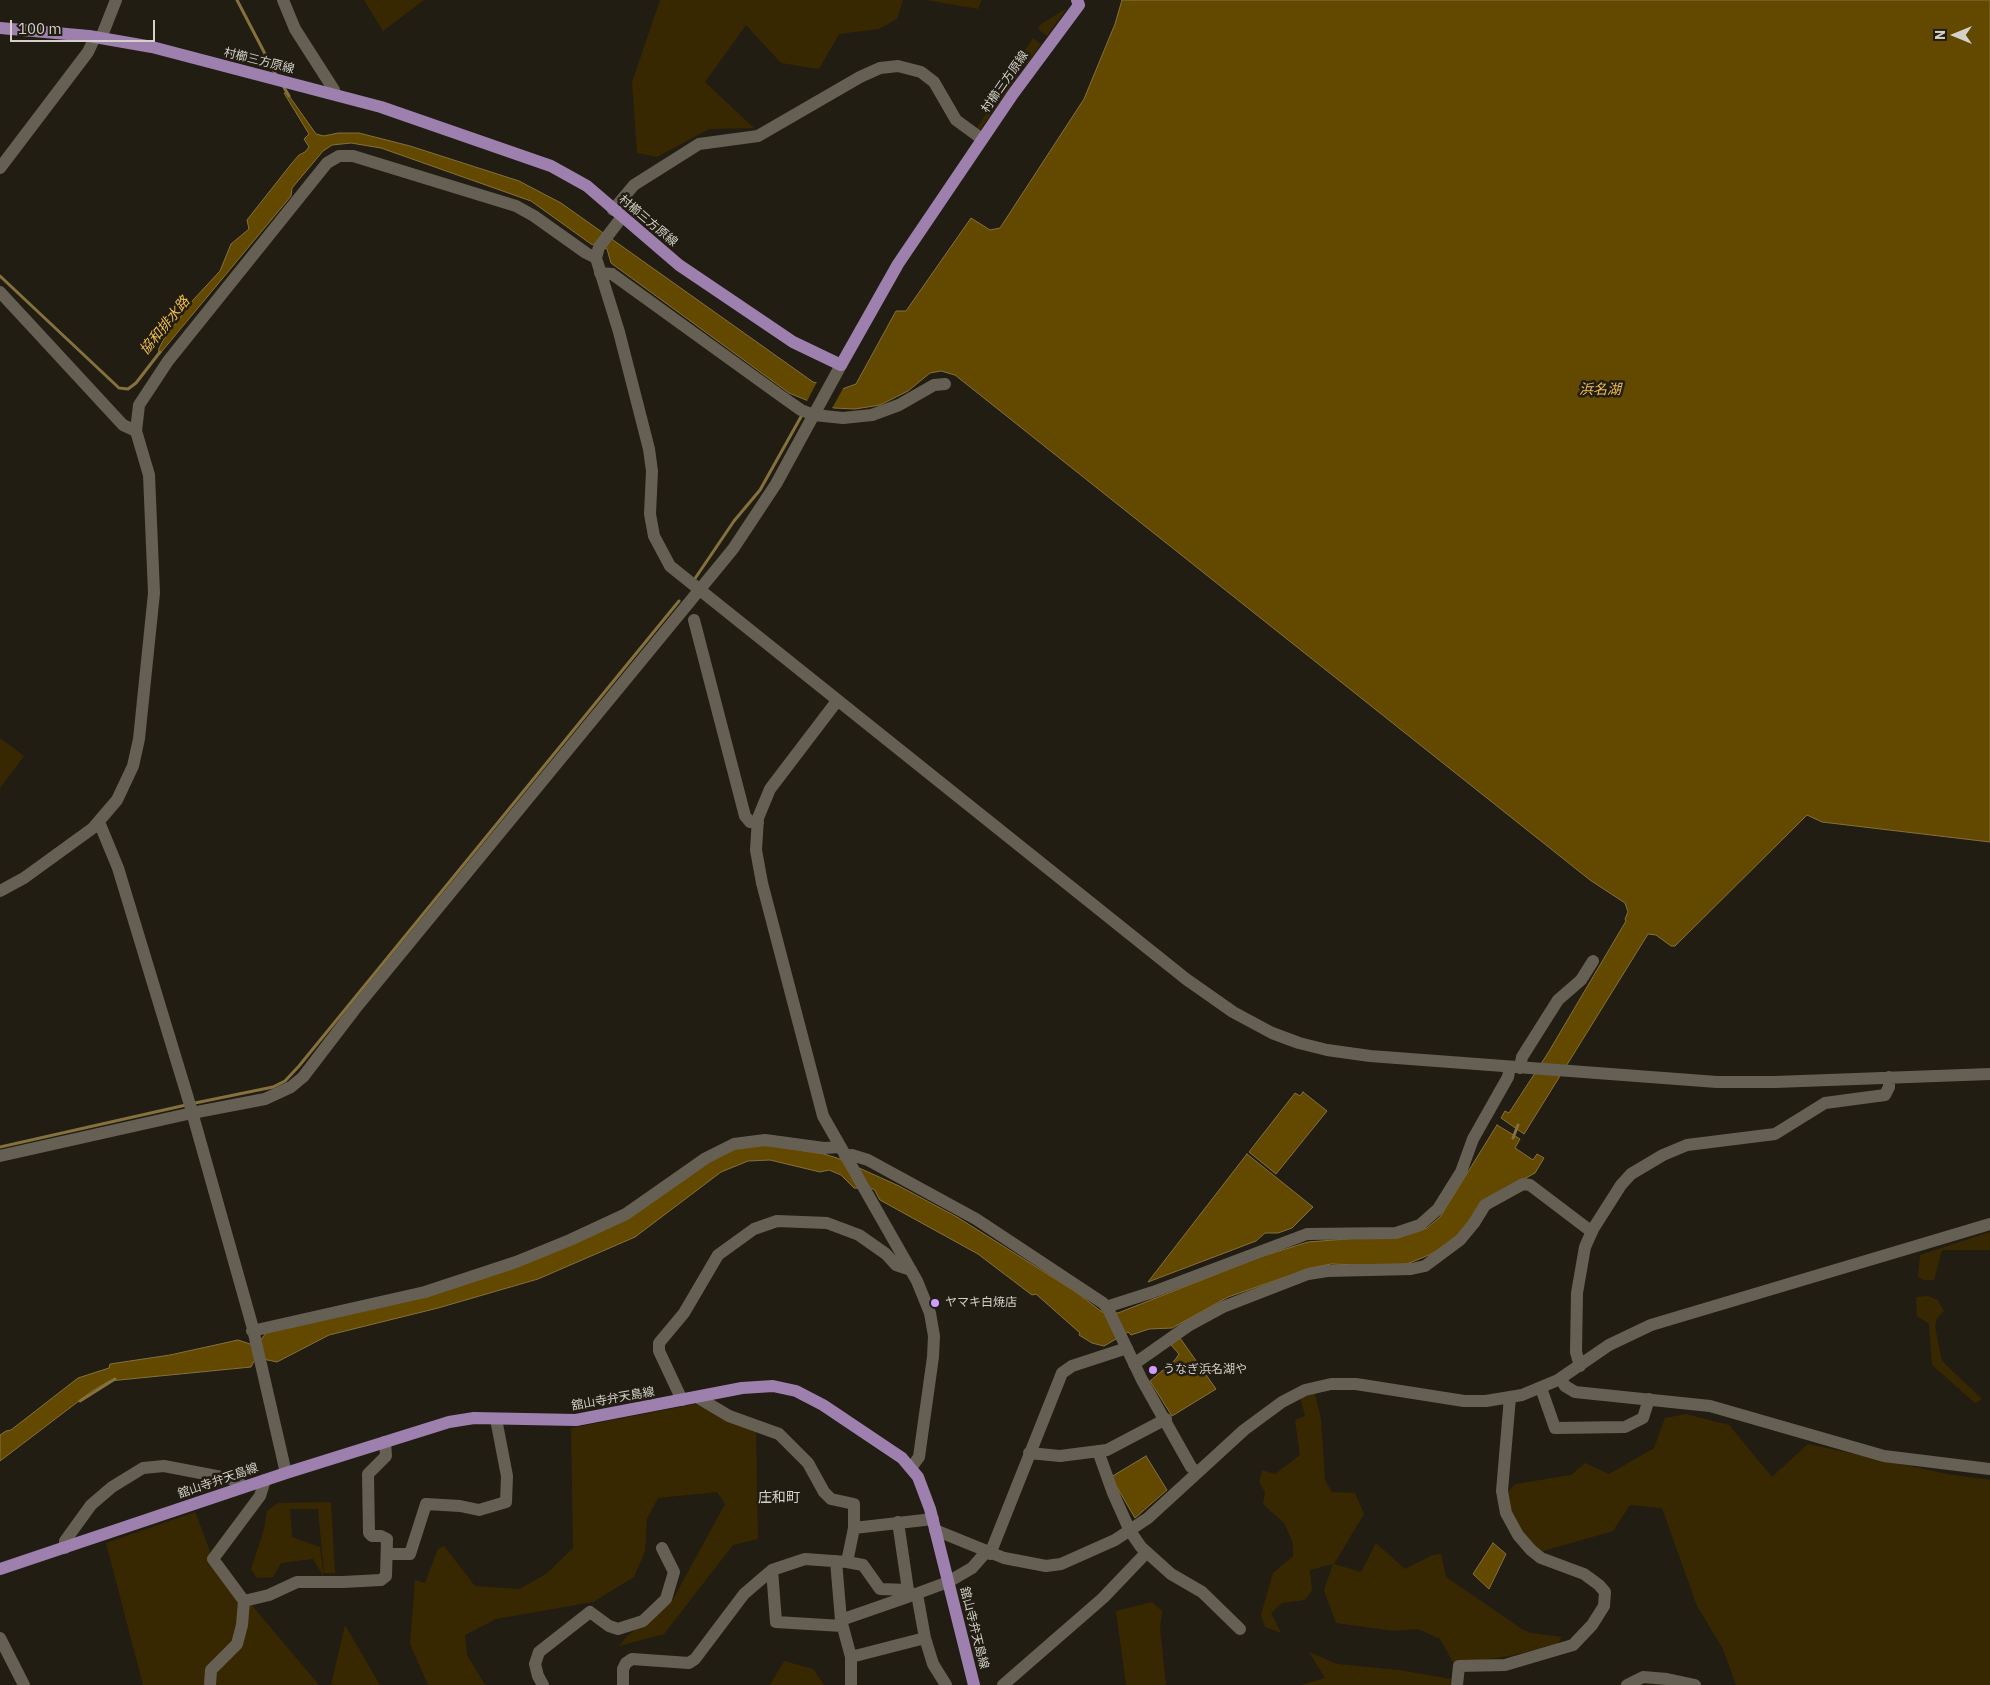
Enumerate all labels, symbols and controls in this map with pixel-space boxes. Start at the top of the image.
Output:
scale bar [12,10,158,42]
north arrow [1930,10,1980,60]
text: 100 m [18,19,62,38]
text: N [1931,30,1949,40]
street label: 村櫛三方原線 [222,45,296,77]
street label: 村櫛三方原線 [978,48,1032,116]
street label: 村櫛三方原線 [616,192,680,250]
water label: 協和排水路 [136,294,194,358]
water label: 浜名湖 [1579,382,1621,398]
place label: ヤマキ白焼店 [945,1296,1017,1310]
marker: ヤマキ白焼店 [929,1297,941,1309]
place label: うなぎ浜名湖や [1163,1363,1247,1377]
marker: うなぎ浜名湖や [1147,1364,1159,1376]
street label: 舘山寺弁天島線 [570,1385,656,1413]
street label: 舘山寺弁天島線 [176,1461,260,1501]
district label: 庄和町 [758,1490,800,1506]
street label: 舘山寺弁天島線 [957,1586,991,1670]

